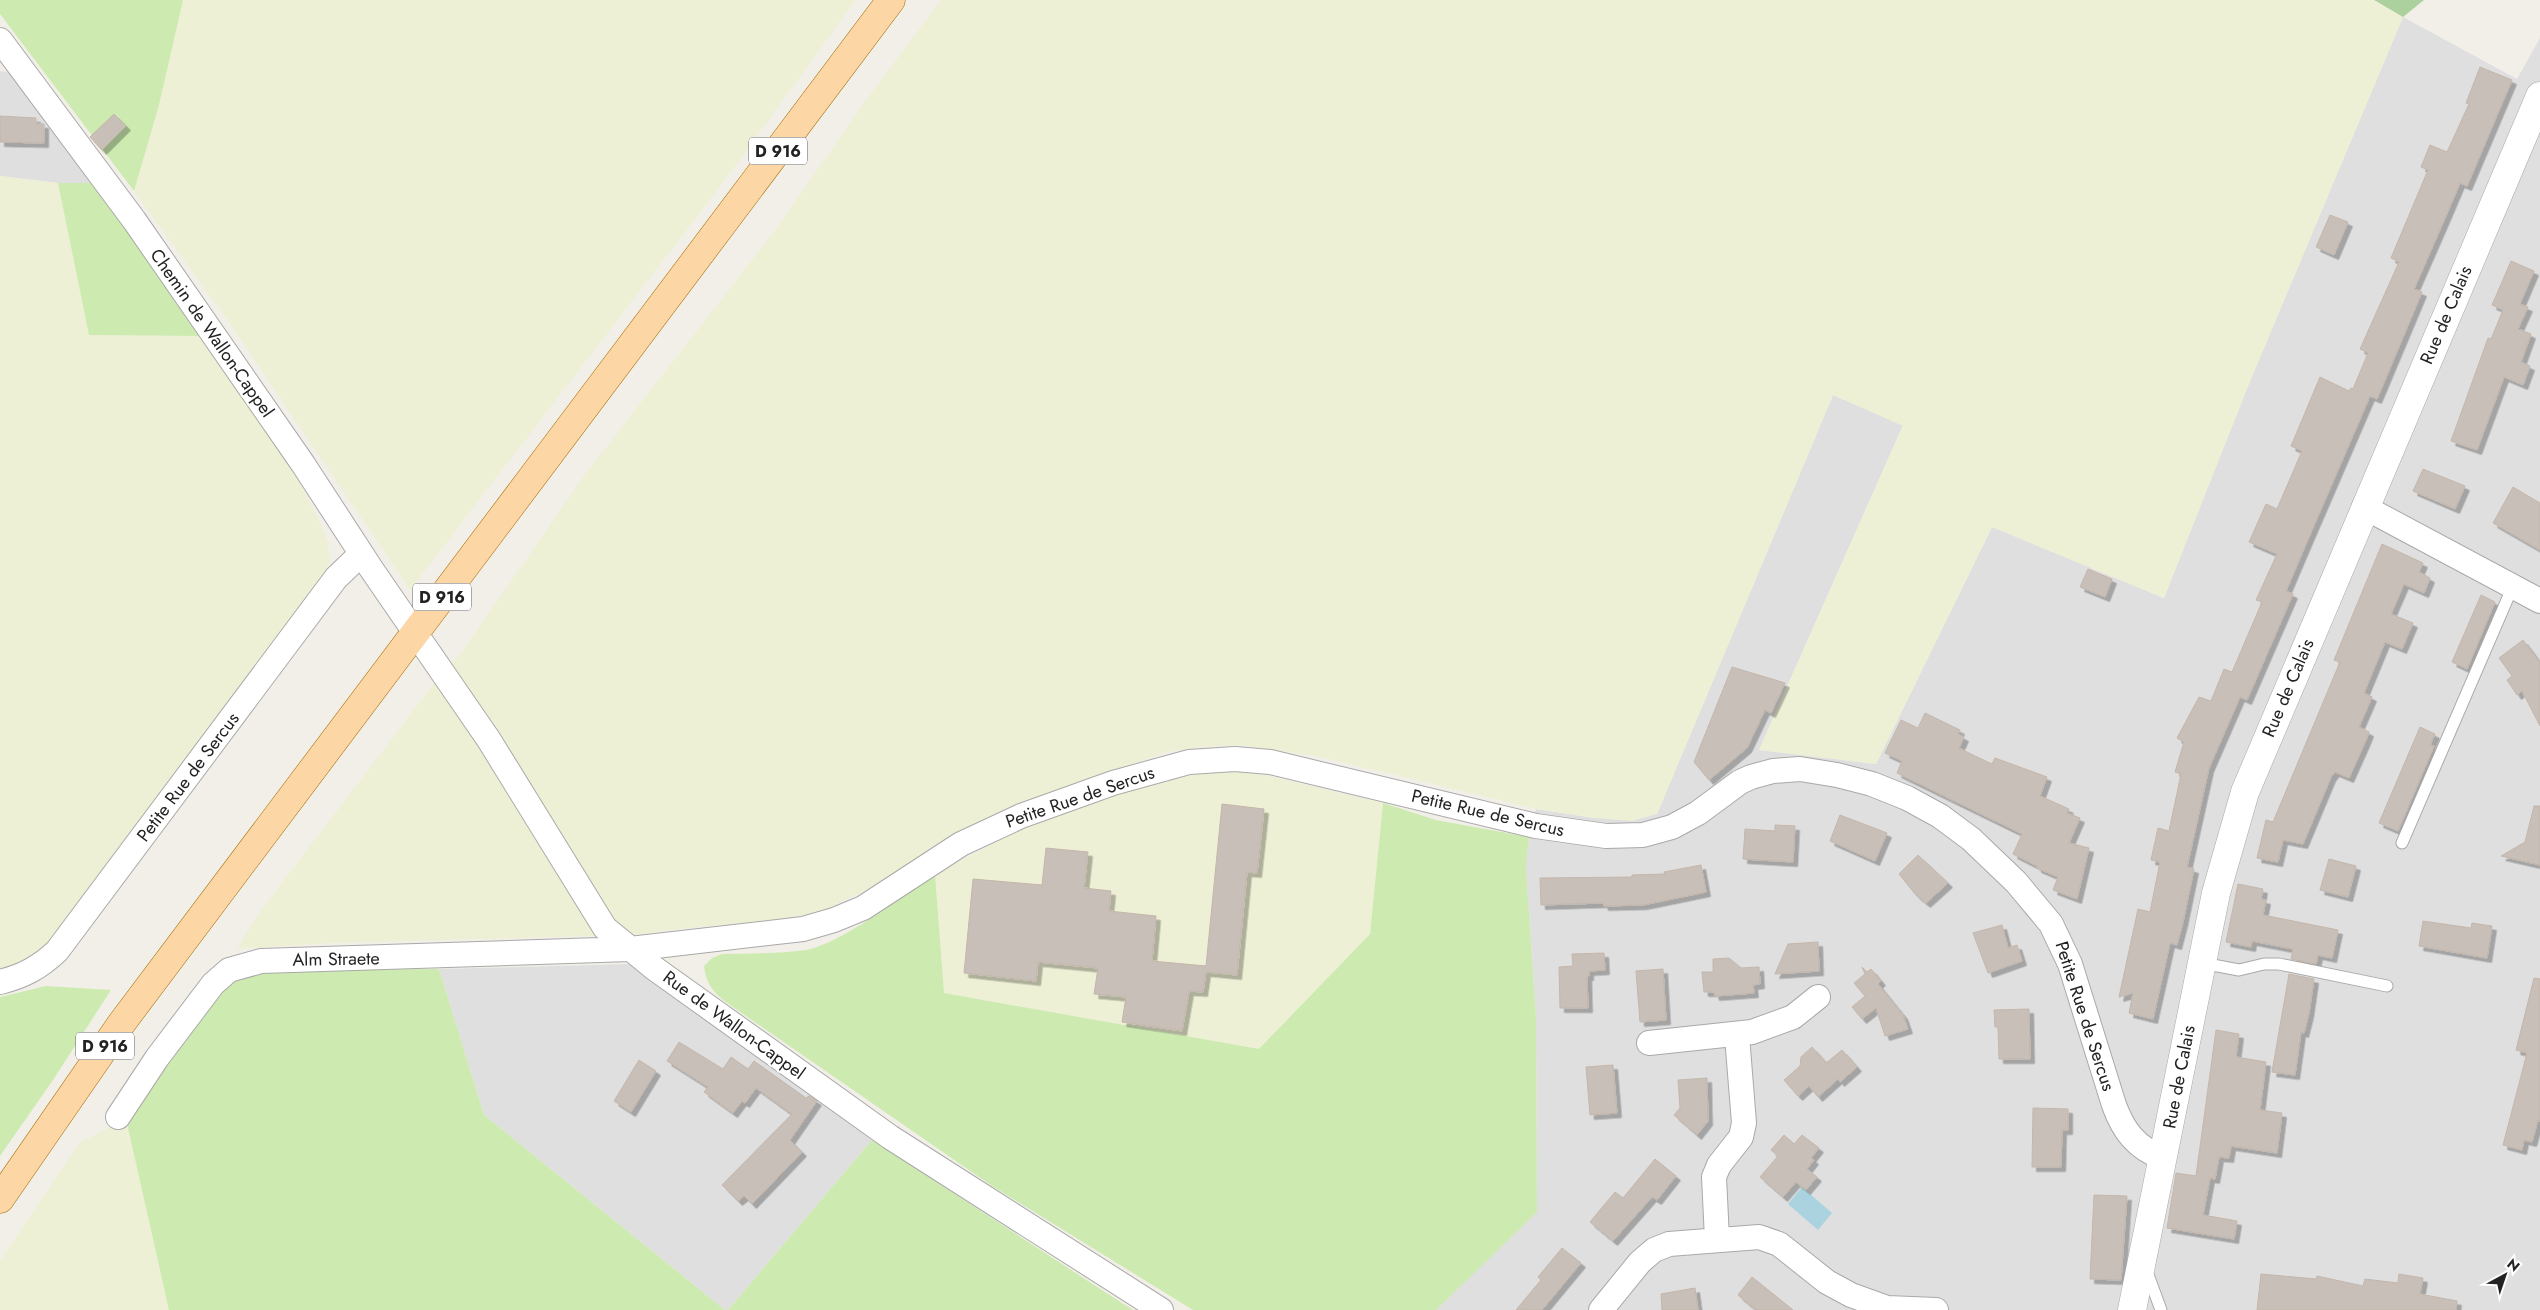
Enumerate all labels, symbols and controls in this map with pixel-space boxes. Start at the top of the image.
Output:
road number: D 916 [749,138,807,164]
street label: Chemin de Wallon-Cappel [144,243,280,423]
street label: Rue de Calais [2414,262,2478,368]
road number: D 916 [413,584,471,610]
street label: Rue de Calais [2256,635,2320,741]
street label: Petite Rue de Sercus [131,707,245,847]
street label: Petite Rue de Sercus [1002,759,1158,835]
street label: Petite Rue de Sercus [1409,783,1567,843]
street label: Petite Rue de Sercus [2049,938,2121,1094]
street label: Alm Straete [292,945,380,973]
street label: Rue de Wallon-Cappel [658,964,810,1086]
street label: Rue de Calais [2156,1023,2202,1131]
road number: D 916 [76,1032,134,1060]
north arrow [2480,1250,2530,1300]
text: N [2503,1254,2524,1276]

